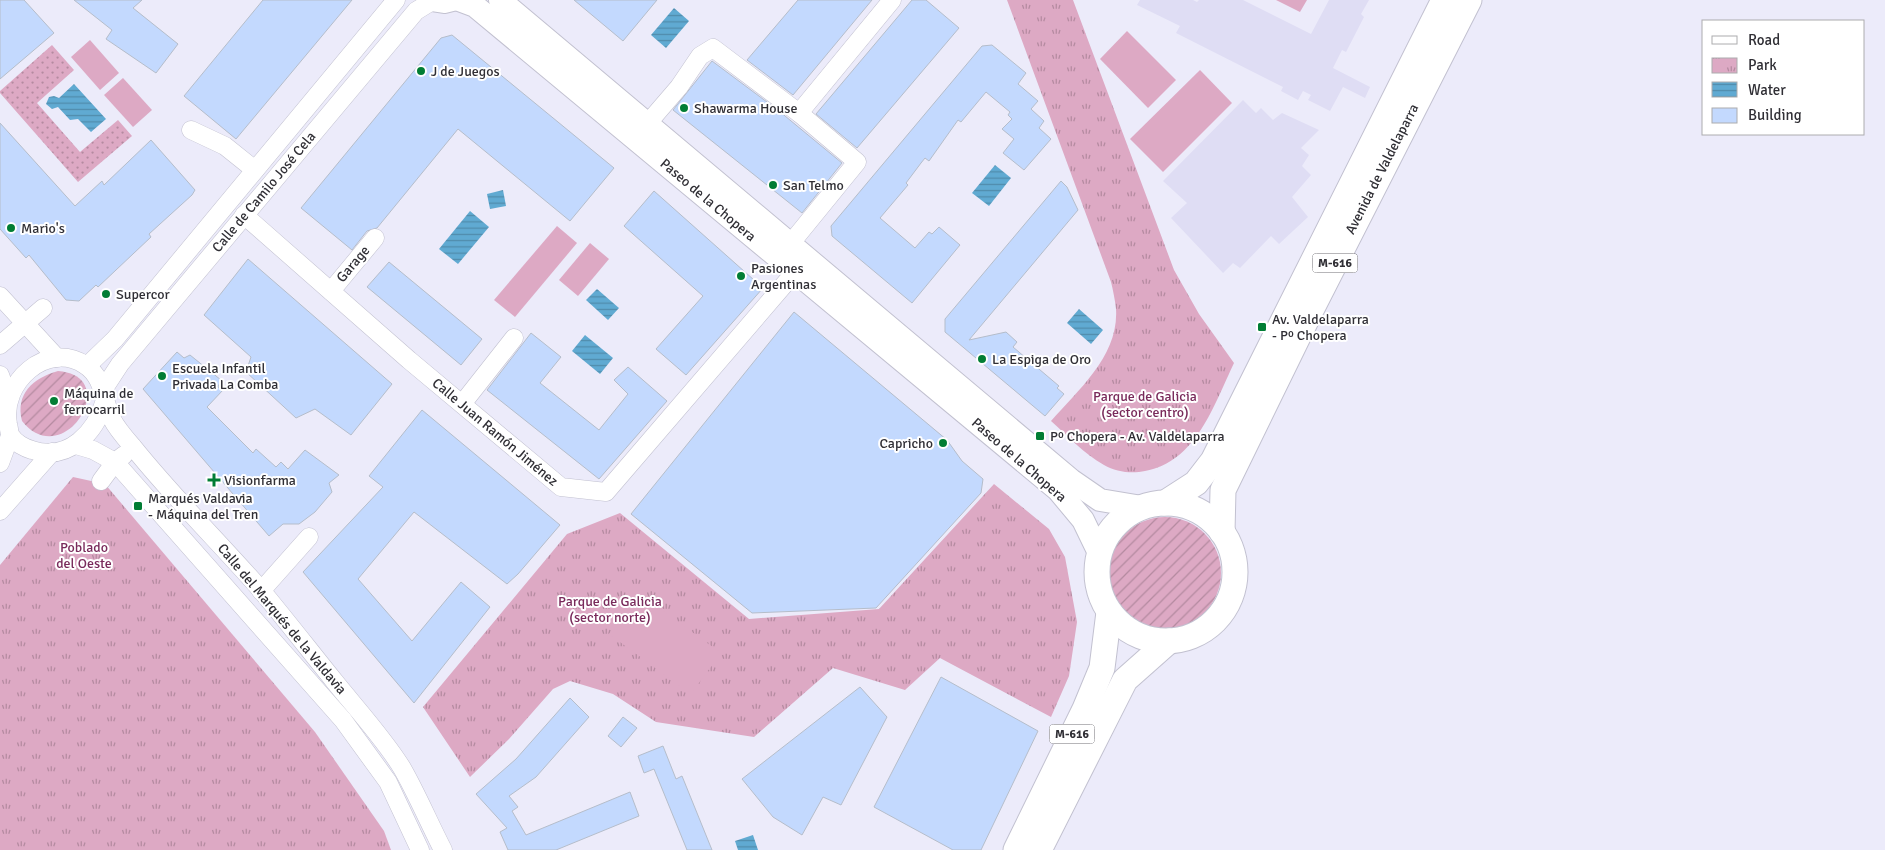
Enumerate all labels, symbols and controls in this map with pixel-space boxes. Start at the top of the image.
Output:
legend [1702,20,1865,135]
text: Road [1748,31,1780,49]
text: Park [1748,56,1777,74]
place label: J de Juegos [431,63,500,80]
marker: J de Juegos [415,65,427,77]
text: Water [1748,81,1786,99]
place label: Shawarma House [694,100,797,117]
street label: Avenida de Valdelaparra [1342,101,1422,237]
marker: Shawarma House [678,102,690,114]
text: Building [1748,106,1802,124]
street label: Calle de Camilo José Cela [209,128,319,256]
street label: Paseo de la Chopera [657,155,759,245]
place label: San Telmo [783,177,844,194]
marker: San Telmo [767,179,779,191]
place label: Mario's [21,220,65,237]
marker: Mario's [5,222,17,234]
street label: Garage [333,242,373,286]
road number: M-616 [1312,254,1358,272]
place label: Pasiones Argentinas [751,260,816,293]
marker: Pasiones Argentinas [735,270,747,282]
place label: Supercor [116,286,171,303]
marker: Supercor [100,288,112,300]
place label: Av. Valdelaparra - Pº Chopera [1272,311,1369,344]
marker: Av. Valdelaparra - Pº Chopera [1256,321,1268,333]
place label: La Espiga de Oro [992,351,1091,368]
marker: La Espiga de Oro [976,353,988,365]
place label: Escuela Infantil Privada La Comba [172,360,278,393]
marker: Escuela Infantil Privada La Comba [156,370,168,382]
street label: Calle Juan Ramón Jiménez [429,374,561,490]
place label: Máquina de ferrocarril [64,385,133,418]
park label: Parque de Galicia (sector centro) [1093,388,1197,421]
marker: Máquina de ferrocarril [48,395,60,407]
street label: Paseo de la Chopera [968,414,1070,506]
place label: Pº Chopera - Av. Valdelaparra [1050,428,1225,445]
marker: Pº Chopera - Av. Valdelaparra [1034,430,1046,442]
place label: Capricho [879,435,933,452]
marker: Capricho [937,437,949,449]
place label: Visionfarma [224,472,296,489]
marker: Visionfarma [208,474,220,486]
place label: Marqués Valdavia - Máquina del Tren [148,490,258,523]
marker: Marqués Valdavia - Máquina del Tren [132,500,144,512]
park label: Poblado del Oeste [56,539,112,572]
street label: Calle del Marqués de la Valdavia [214,540,350,698]
park label: Parque de Galicia (sector norte) [558,593,662,626]
road number: M-616 [1050,724,1094,744]

